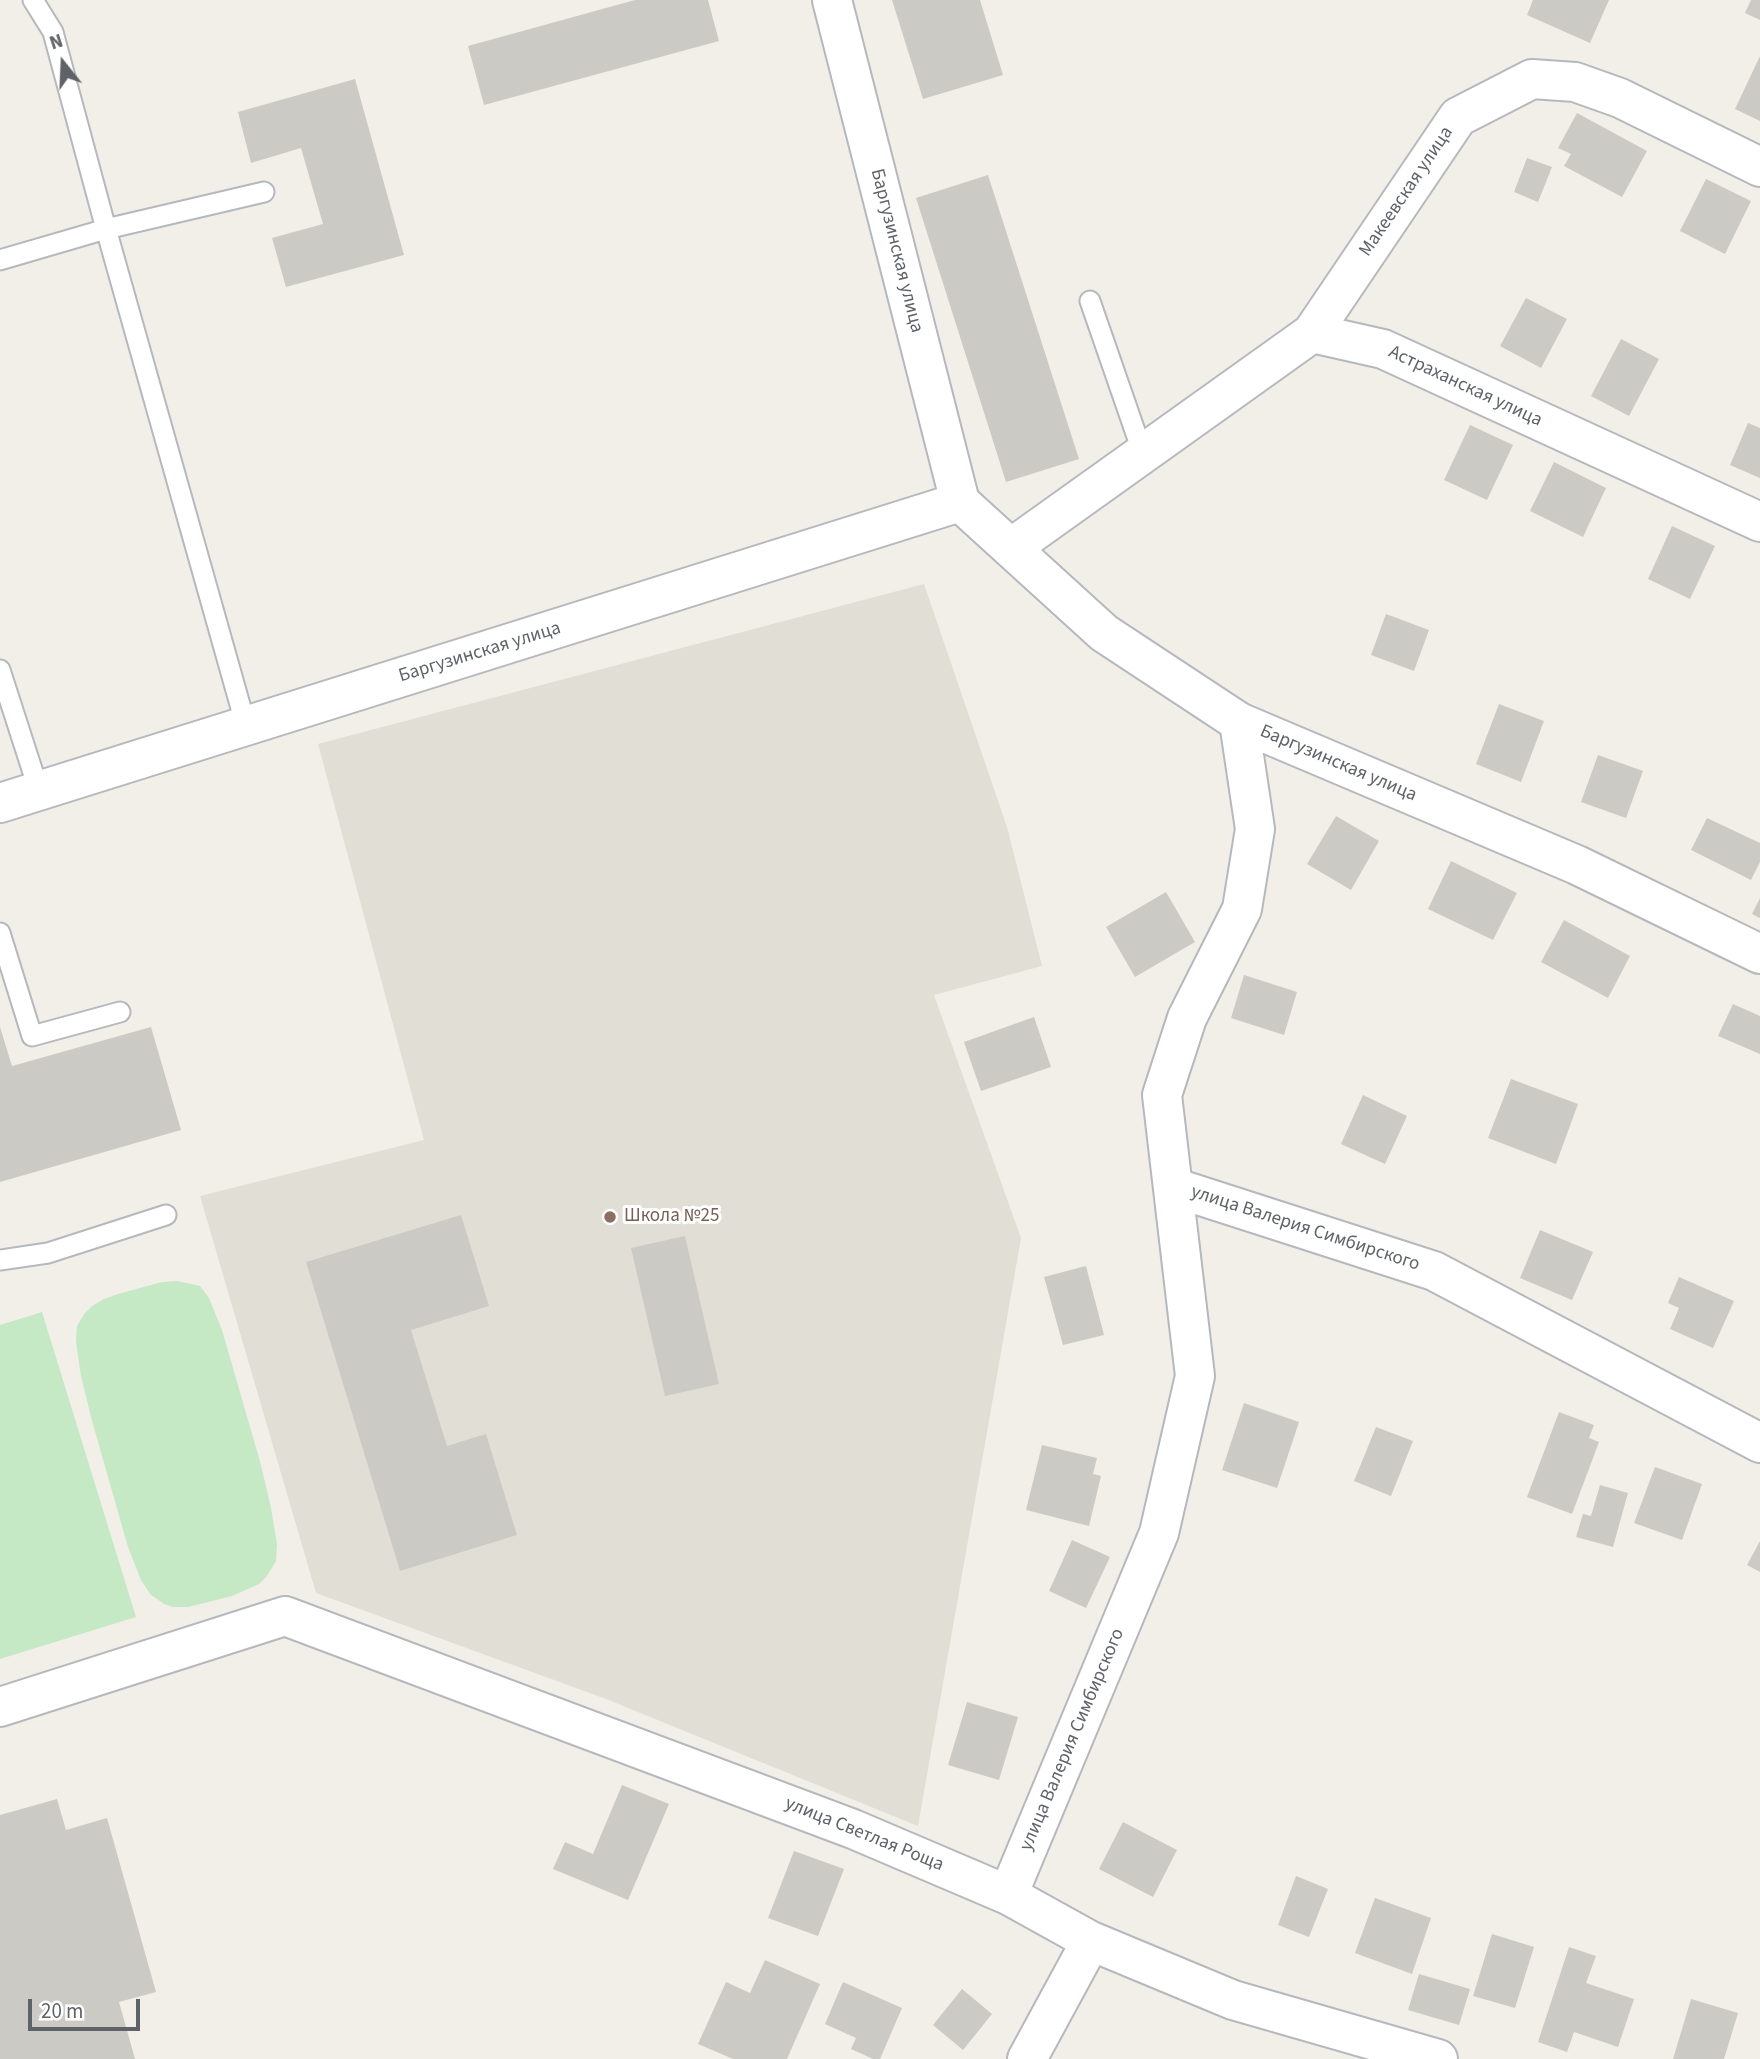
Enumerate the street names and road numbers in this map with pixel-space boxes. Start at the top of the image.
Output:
street label: Макеевская улица [1355,123,1459,261]
street label: Баргузинская улица [865,167,927,335]
street label: Астраханская улица [1385,341,1545,433]
street label: Баргузинская улица [396,617,564,689]
street label: Баргузинская улица [1256,721,1420,807]
street label: улица Валерия Симбирского [1188,1181,1422,1277]
street label: улица Валерия Симбирского [1016,1625,1130,1855]
street label: улица Светлая Роща [781,1793,947,1877]

